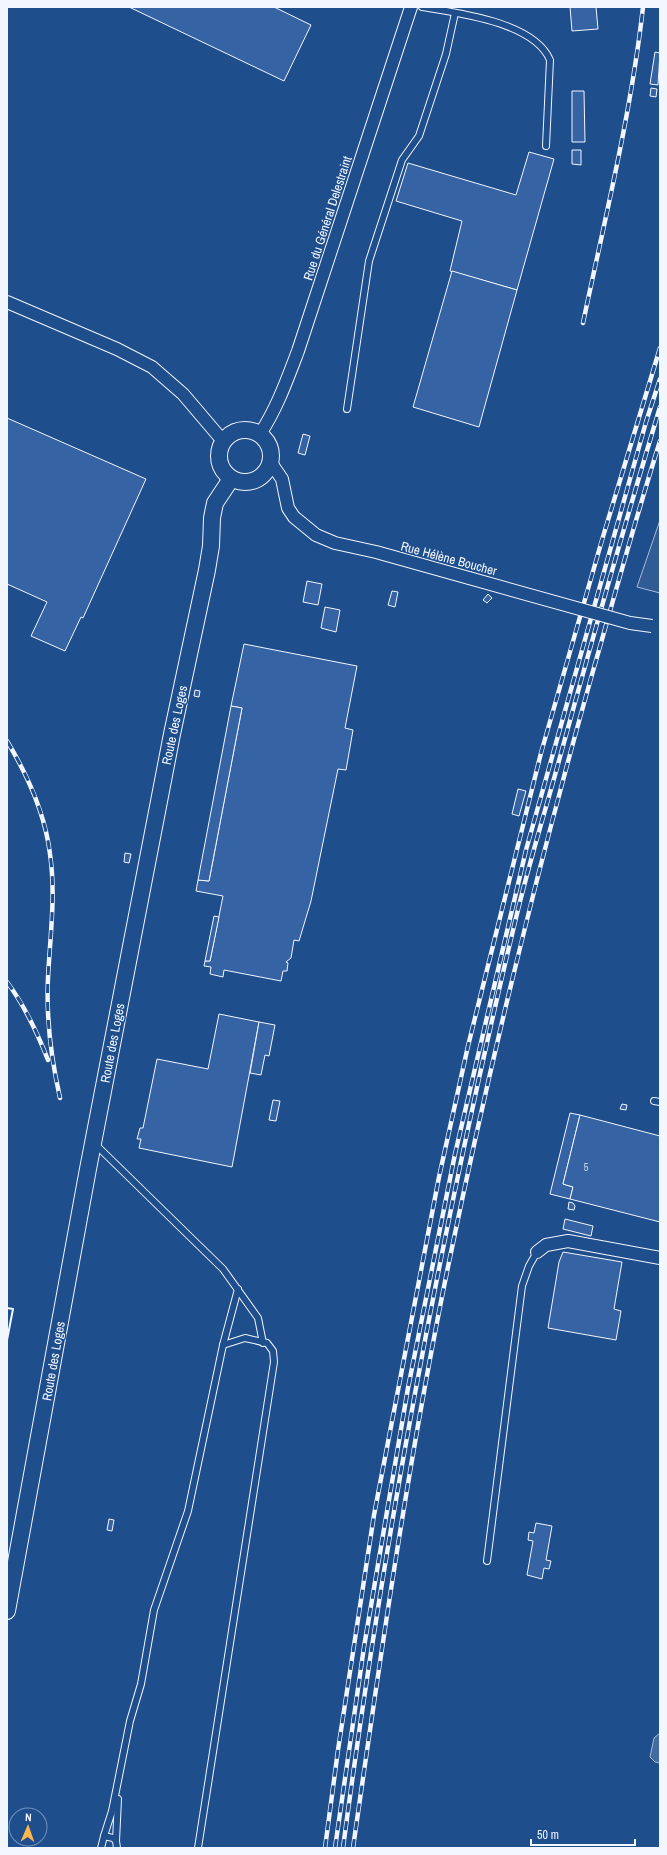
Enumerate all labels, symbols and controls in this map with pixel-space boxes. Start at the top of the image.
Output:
street label: Rue du Général Delestraint [299,154,356,282]
street label: Rue Hélène Boucher [399,537,499,580]
street label: Route des Loges [158,684,191,766]
street label: Route des Loges [96,1002,129,1084]
house number: 5 [583,1160,589,1174]
street label: Route des Loges [38,1320,69,1402]
north arrow [8,1807,48,1847]
text: N [25,1810,32,1824]
scale bar [531,1821,635,1847]
text: 50 m [537,1827,559,1843]

